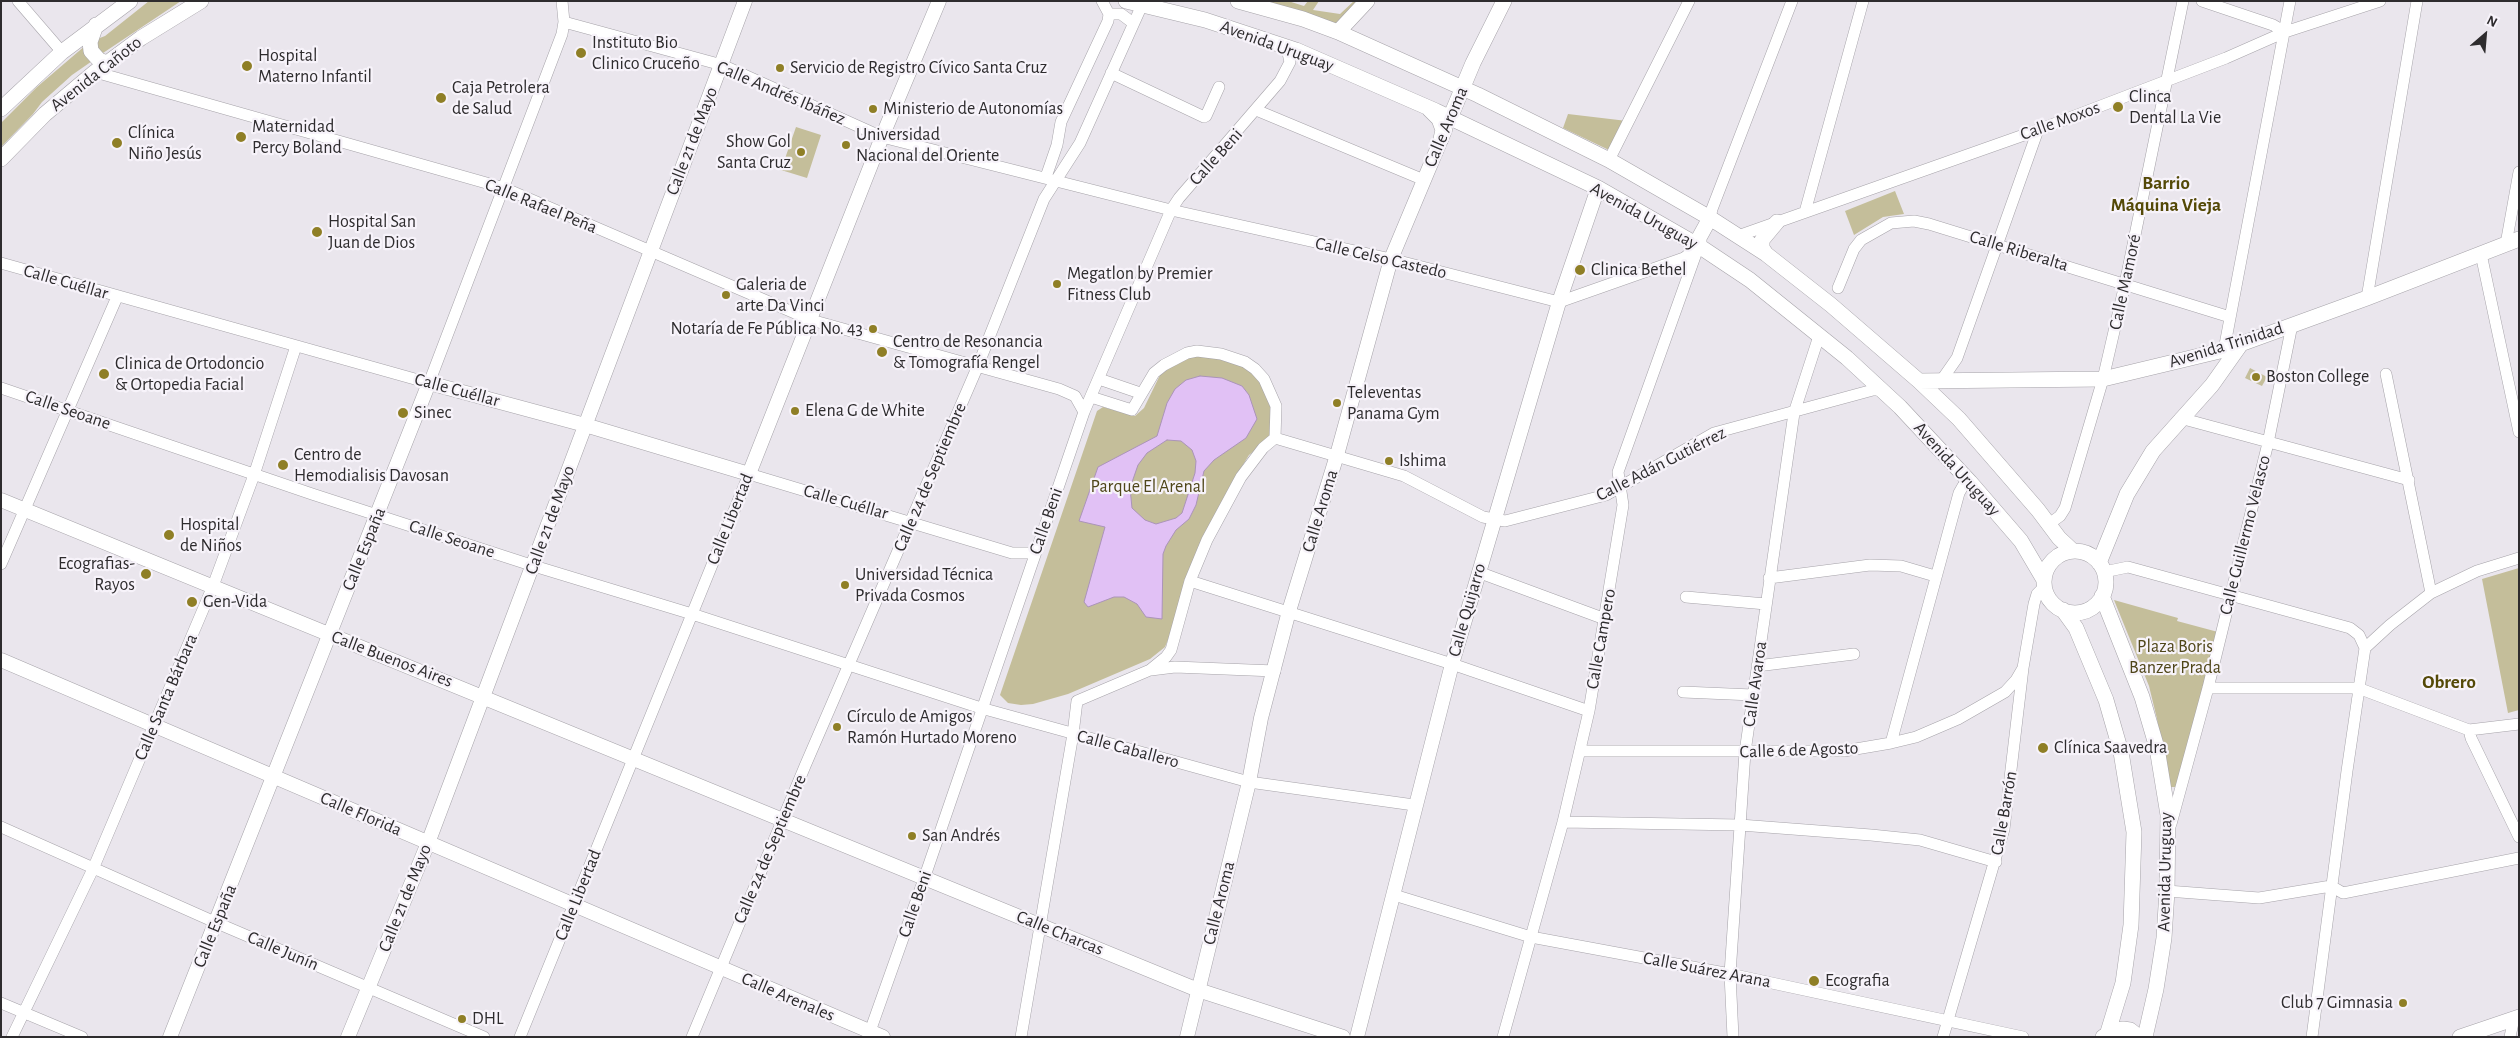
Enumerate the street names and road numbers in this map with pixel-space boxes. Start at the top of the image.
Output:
street label: Avenida Uruguay [1217,15,1337,77]
street label: Avenida Cañoto [46,32,146,116]
street label: Calle Andrés Ibáñez [713,56,849,130]
street label: Calle 21 de Mayo [661,84,723,198]
street label: Calle Aroma [1419,84,1473,170]
street label: Calle Moxos [2017,97,2103,145]
street label: Calle Beni [1185,124,1247,190]
street label: Calle Rafael Peña [482,174,600,238]
street label: Avenida Uruguay [1586,178,1702,254]
street label: Calle Riberalta [1967,226,2071,276]
street label: Calle Celso Castedo [1313,232,1449,284]
street label: Calle Mamoré [2104,232,2146,332]
street label: Calle Cuéllar [21,260,111,304]
street label: Avenida Trinidad [2166,317,2286,373]
street label: Calle Cuéllar [412,368,502,412]
street label: Calle Seoane [22,385,114,435]
street label: Calle 24 de Septiembre [889,399,971,555]
street label: Avenida Uruguay [1909,417,2005,521]
street label: Calle Adán Gutiérrez [1592,422,1730,506]
street label: Calle Guillermo Velasco [2215,453,2275,617]
street label: Calle 21 de Mayo [520,463,580,577]
street label: Calle Aroma [1297,467,1343,555]
street label: Calle Libertad [702,470,758,568]
street label: Calle Cuéllar [801,480,891,524]
street label: Calle Beni [1025,485,1067,557]
street label: Calle España [337,504,391,594]
street label: Calle Seoane [406,515,498,563]
street label: Calle Quijarro [1443,561,1491,659]
street label: Calle Campero [1582,587,1620,691]
street label: Calle Buenos Aires [328,626,456,692]
street label: Calle Santa Bárbara [130,630,202,764]
street label: Calle Avaroa [1738,640,1772,728]
street label: Calle Caballero [1075,725,1181,773]
street label: Calle 6 de Agosto [1739,737,1859,763]
street label: Calle Barrón [1986,769,2022,857]
street label: Calle 24 de Septiembre [729,771,811,927]
street label: Calle Florida [317,787,405,841]
street label: Avenida Uruguay [2153,812,2177,932]
street label: Calle 21 de Mayo [374,841,436,955]
street label: Calle Libertad [550,846,606,944]
street label: Calle Aroma [1198,859,1240,947]
street label: Calle Beni [894,868,936,940]
street label: Calle España [188,881,242,971]
street label: Calle Charcas [1013,906,1107,960]
street label: Calle Junín [244,926,322,976]
street label: Calle Suárez Arana [1641,947,1773,993]
street label: Calle Arenales [738,968,838,1026]

